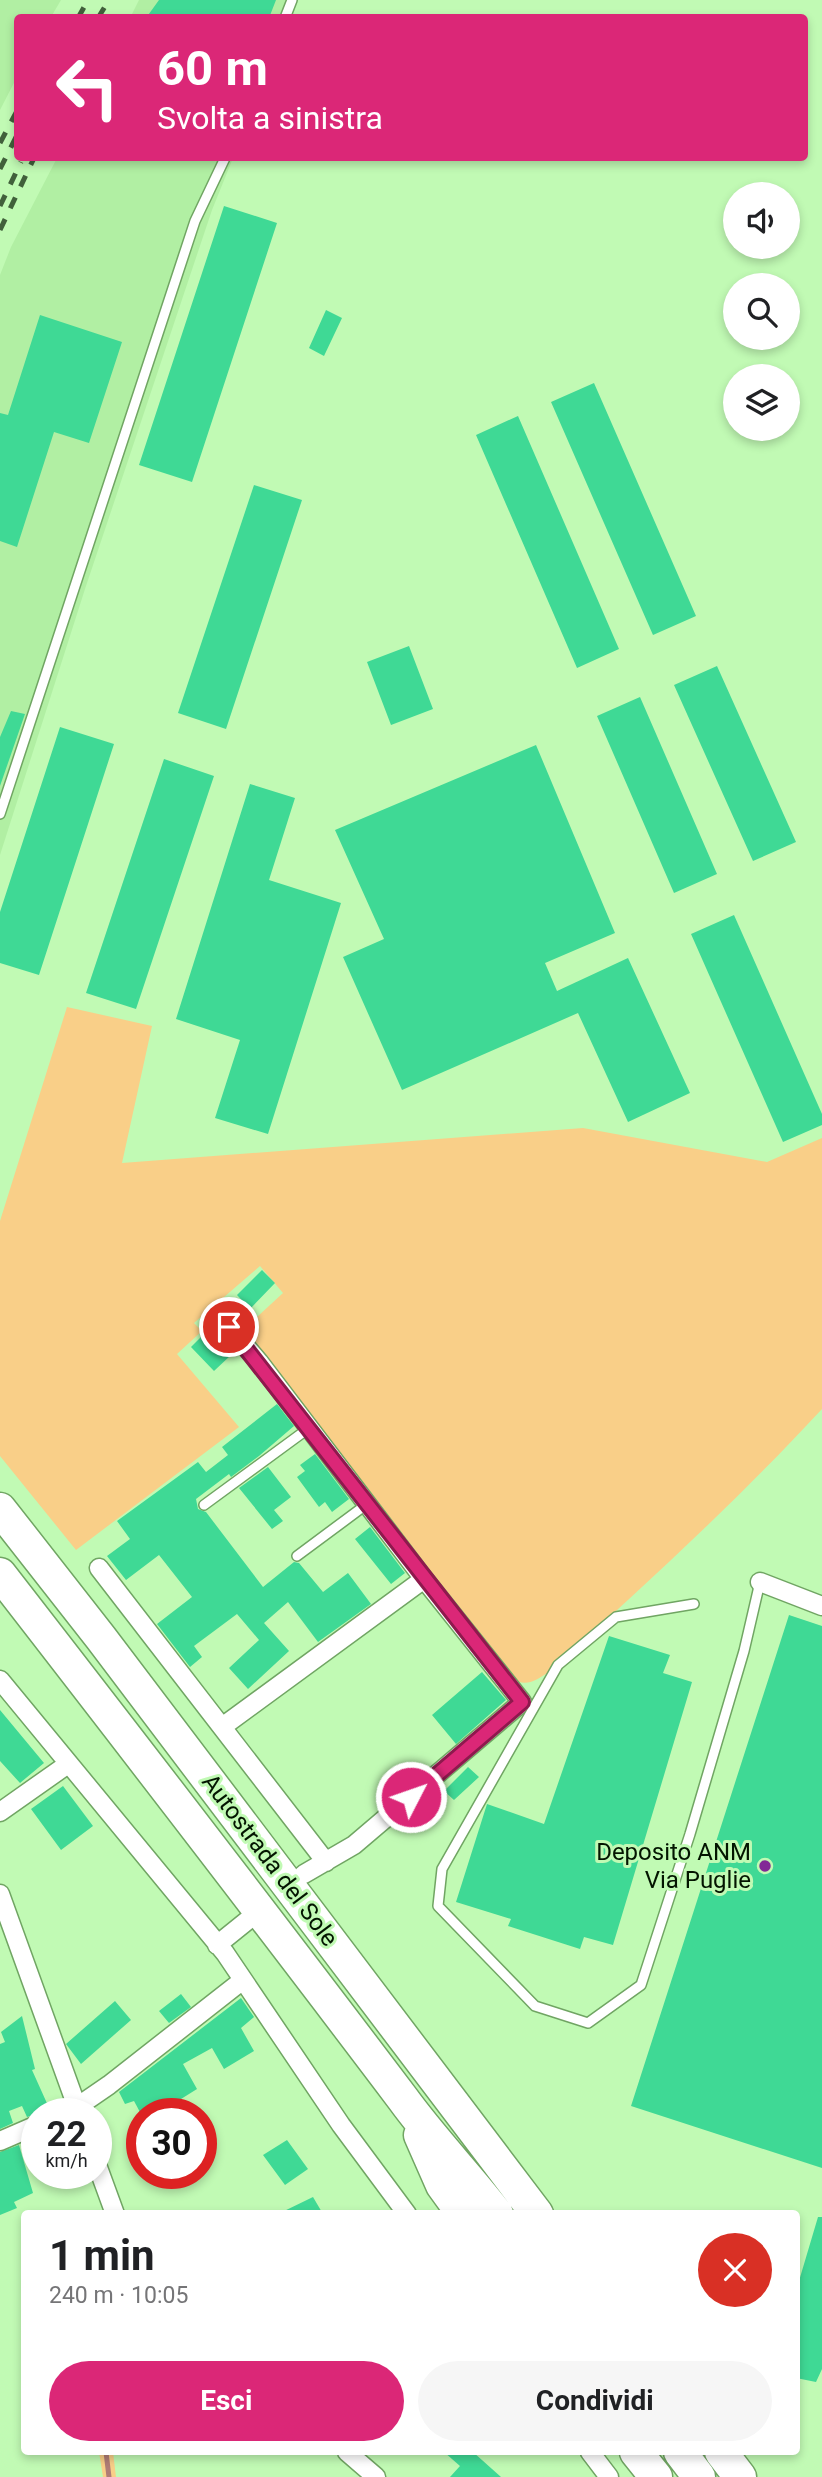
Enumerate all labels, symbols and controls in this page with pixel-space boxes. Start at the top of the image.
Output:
text: 60 m [157,40,268,97]
icon: left [42,42,133,133]
text: Svolta a sinistra [157,99,383,137]
map controls [723,182,800,441]
button: sound [723,182,800,259]
button: search [723,273,800,350]
button: layers [723,364,800,441]
pin [199,1297,259,1357]
icon: arrive [210,1308,248,1346]
position arrow [374,1760,448,1834]
street label: Autostrada del Sole [196,1768,344,1952]
place label: Deposito ANM Via Puglie [596,1838,751,1894]
marker: Deposito ANM Via Puglie [757,1858,773,1874]
speed limit sign: 30 [126,2098,217,2189]
text: 22 [46,2114,87,2155]
text: km/h [45,2150,88,2171]
text: 1 min [49,2231,155,2280]
button: close [698,2233,772,2307]
text: 240 m · 10:05 [49,2282,188,2309]
button: Esci [49,2361,404,2441]
button: Condividi [418,2361,772,2441]

